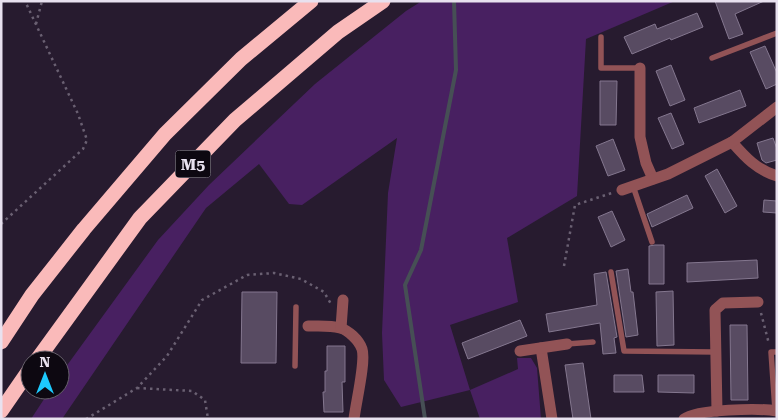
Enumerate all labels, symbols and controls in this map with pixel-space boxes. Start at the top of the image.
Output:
road number: M5 [176,150,210,178]
north arrow [20,350,70,400]
text: N [40,354,51,370]

